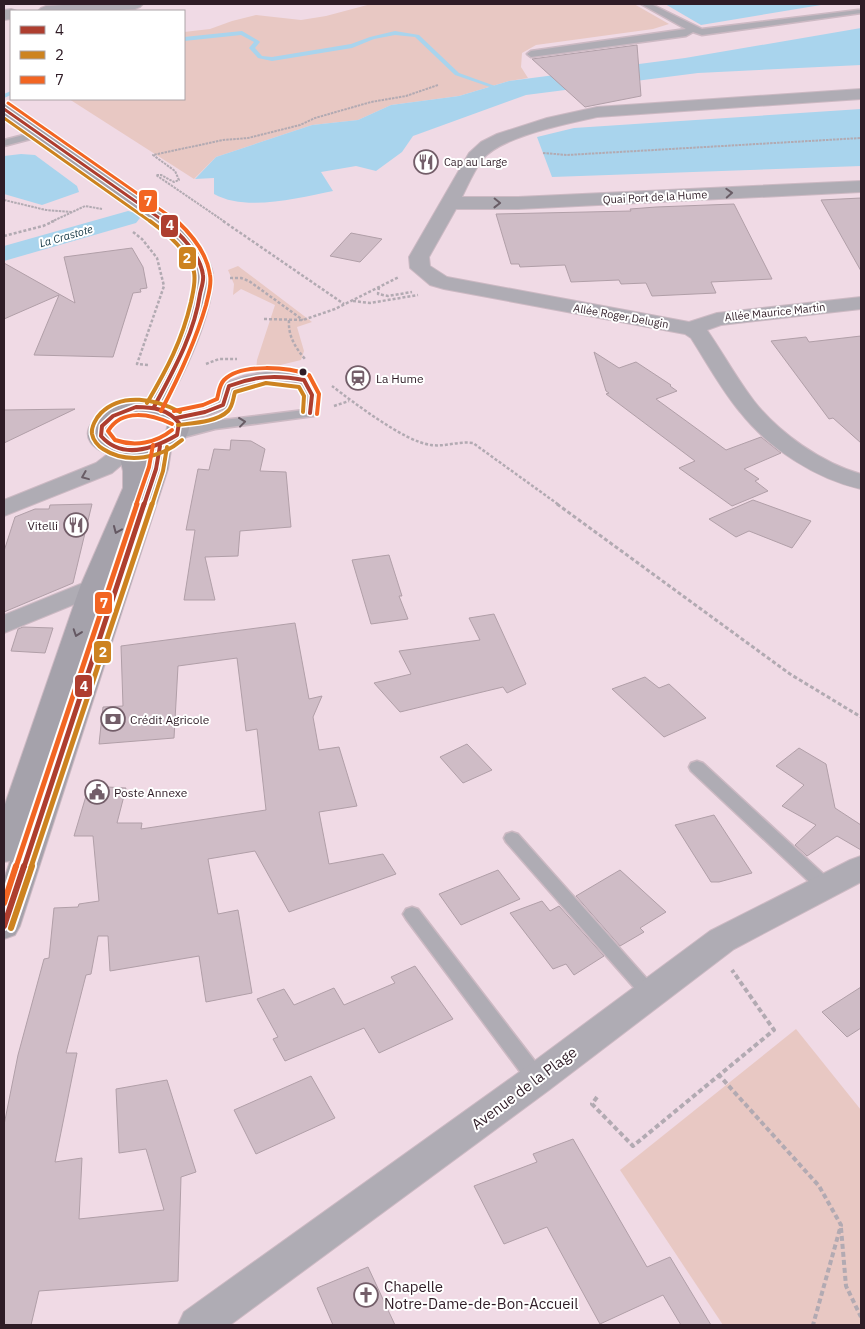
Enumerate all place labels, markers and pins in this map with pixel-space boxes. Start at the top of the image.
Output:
restaurant icon: Cap au Large [413,149,439,175]
place label: Cap au Large [444,155,507,169]
station icon: La Hume [345,365,371,391]
unlabelled marker [298,367,308,377]
place label: La Hume [376,371,424,386]
restaurant icon: Vitelli [63,512,89,538]
place label: Vitelli [27,518,58,533]
bank icon: Crédit Agricole [100,706,126,732]
place label: Crédit Agricole [130,712,210,727]
public building icon: Poste Annexe [84,779,110,805]
place label: Poste Annexe [114,785,188,800]
place label: Chapelle Notre-Dame-de-Bon-Accueil [384,1277,578,1313]
church icon: Chapelle Notre-Dame-de-Bon-Accueil [353,1282,379,1308]

